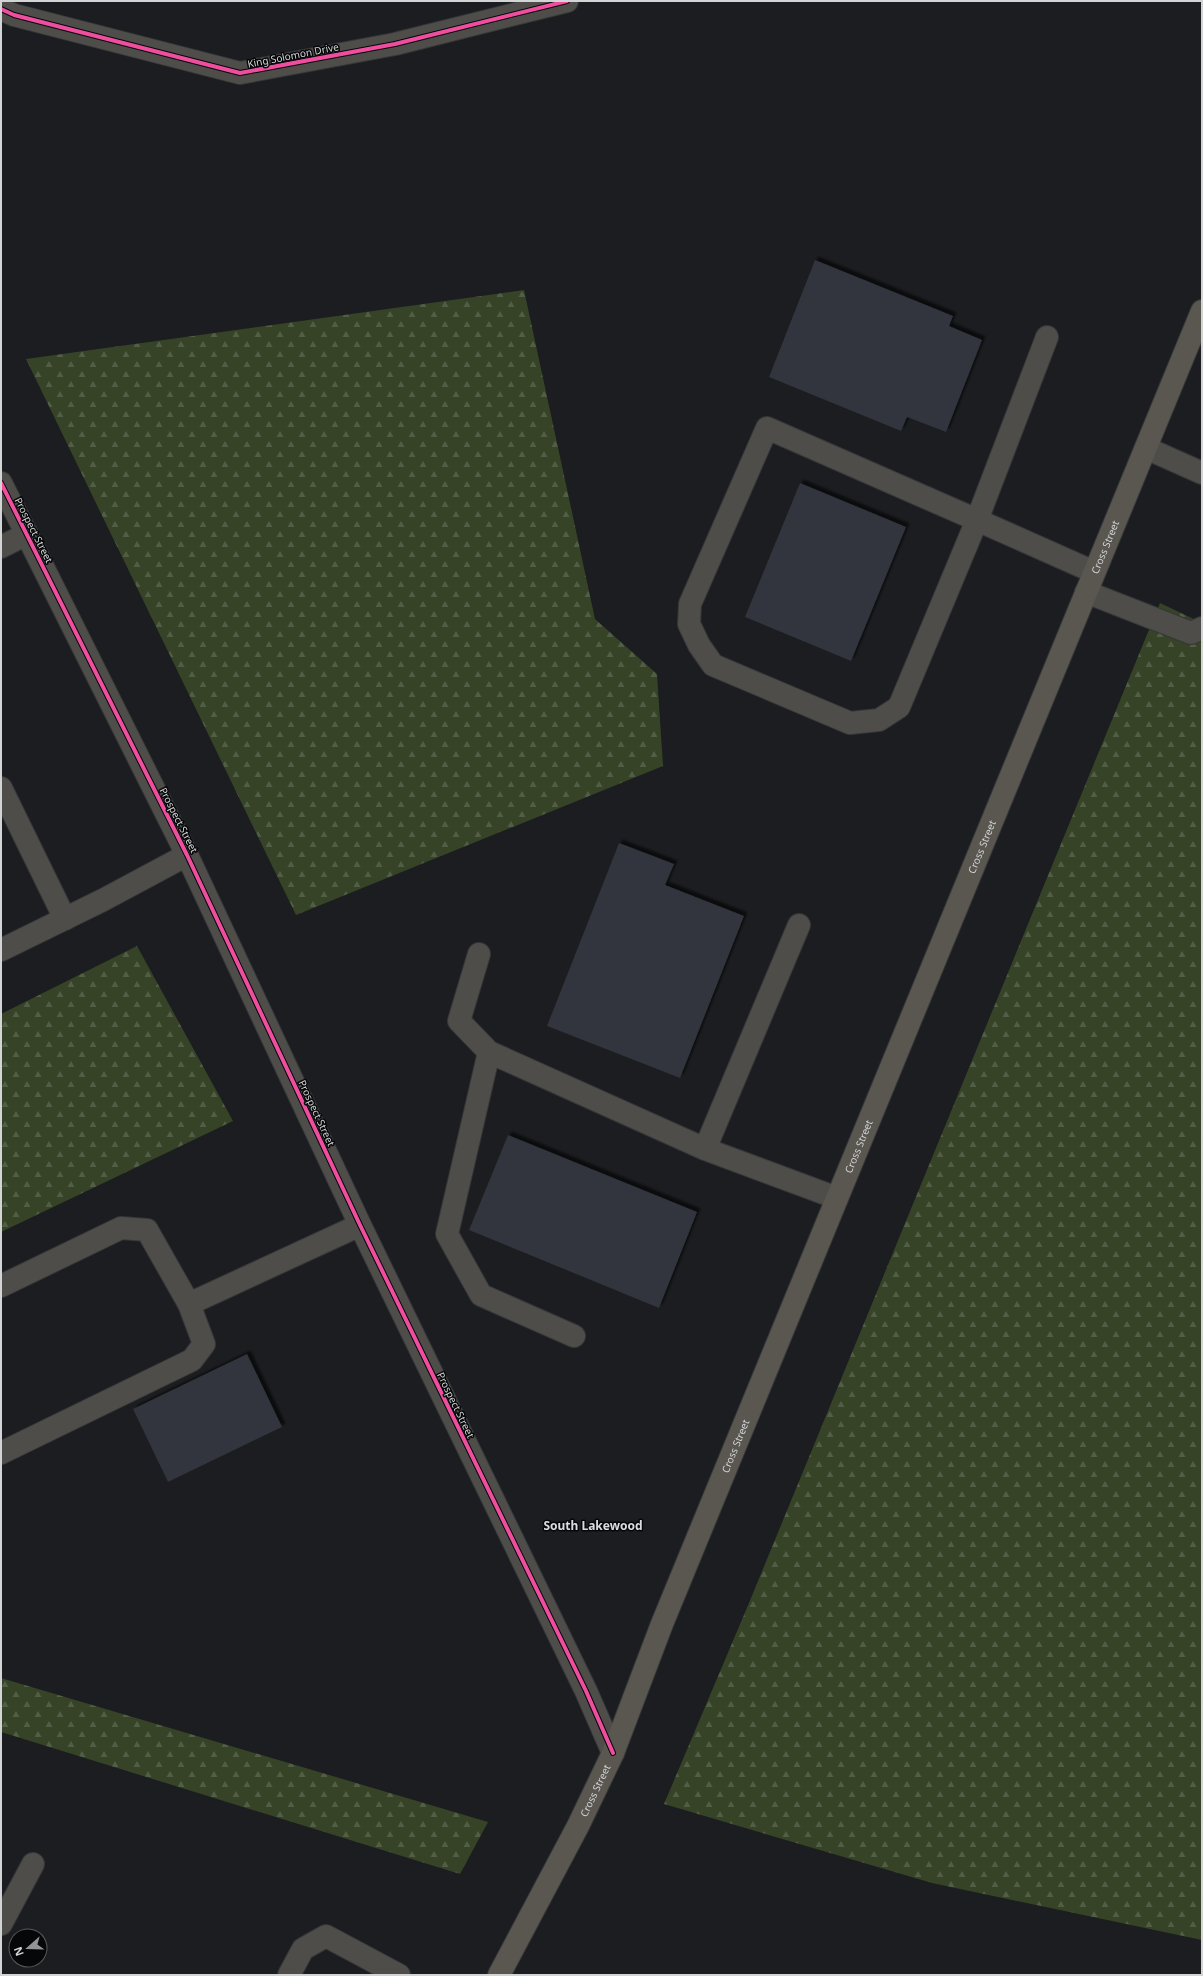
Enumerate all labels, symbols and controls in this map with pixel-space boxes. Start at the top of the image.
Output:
street label: King Solomon Drive [246,39,340,71]
street label: Prospect Street [12,495,57,565]
street label: Cross Street [1088,518,1122,576]
street label: Prospect Street [157,785,202,855]
street label: Cross Street [964,818,999,876]
street label: Prospect Street [296,1078,339,1149]
street label: Cross Street [841,1117,876,1175]
street label: Prospect Street [434,1370,478,1441]
street label: Cross Street [718,1417,753,1475]
district label: South Lakewood [543,1517,643,1534]
street label: Cross Street [576,1762,614,1819]
north arrow [8,1928,48,1968]
text: N [10,1945,27,1958]

